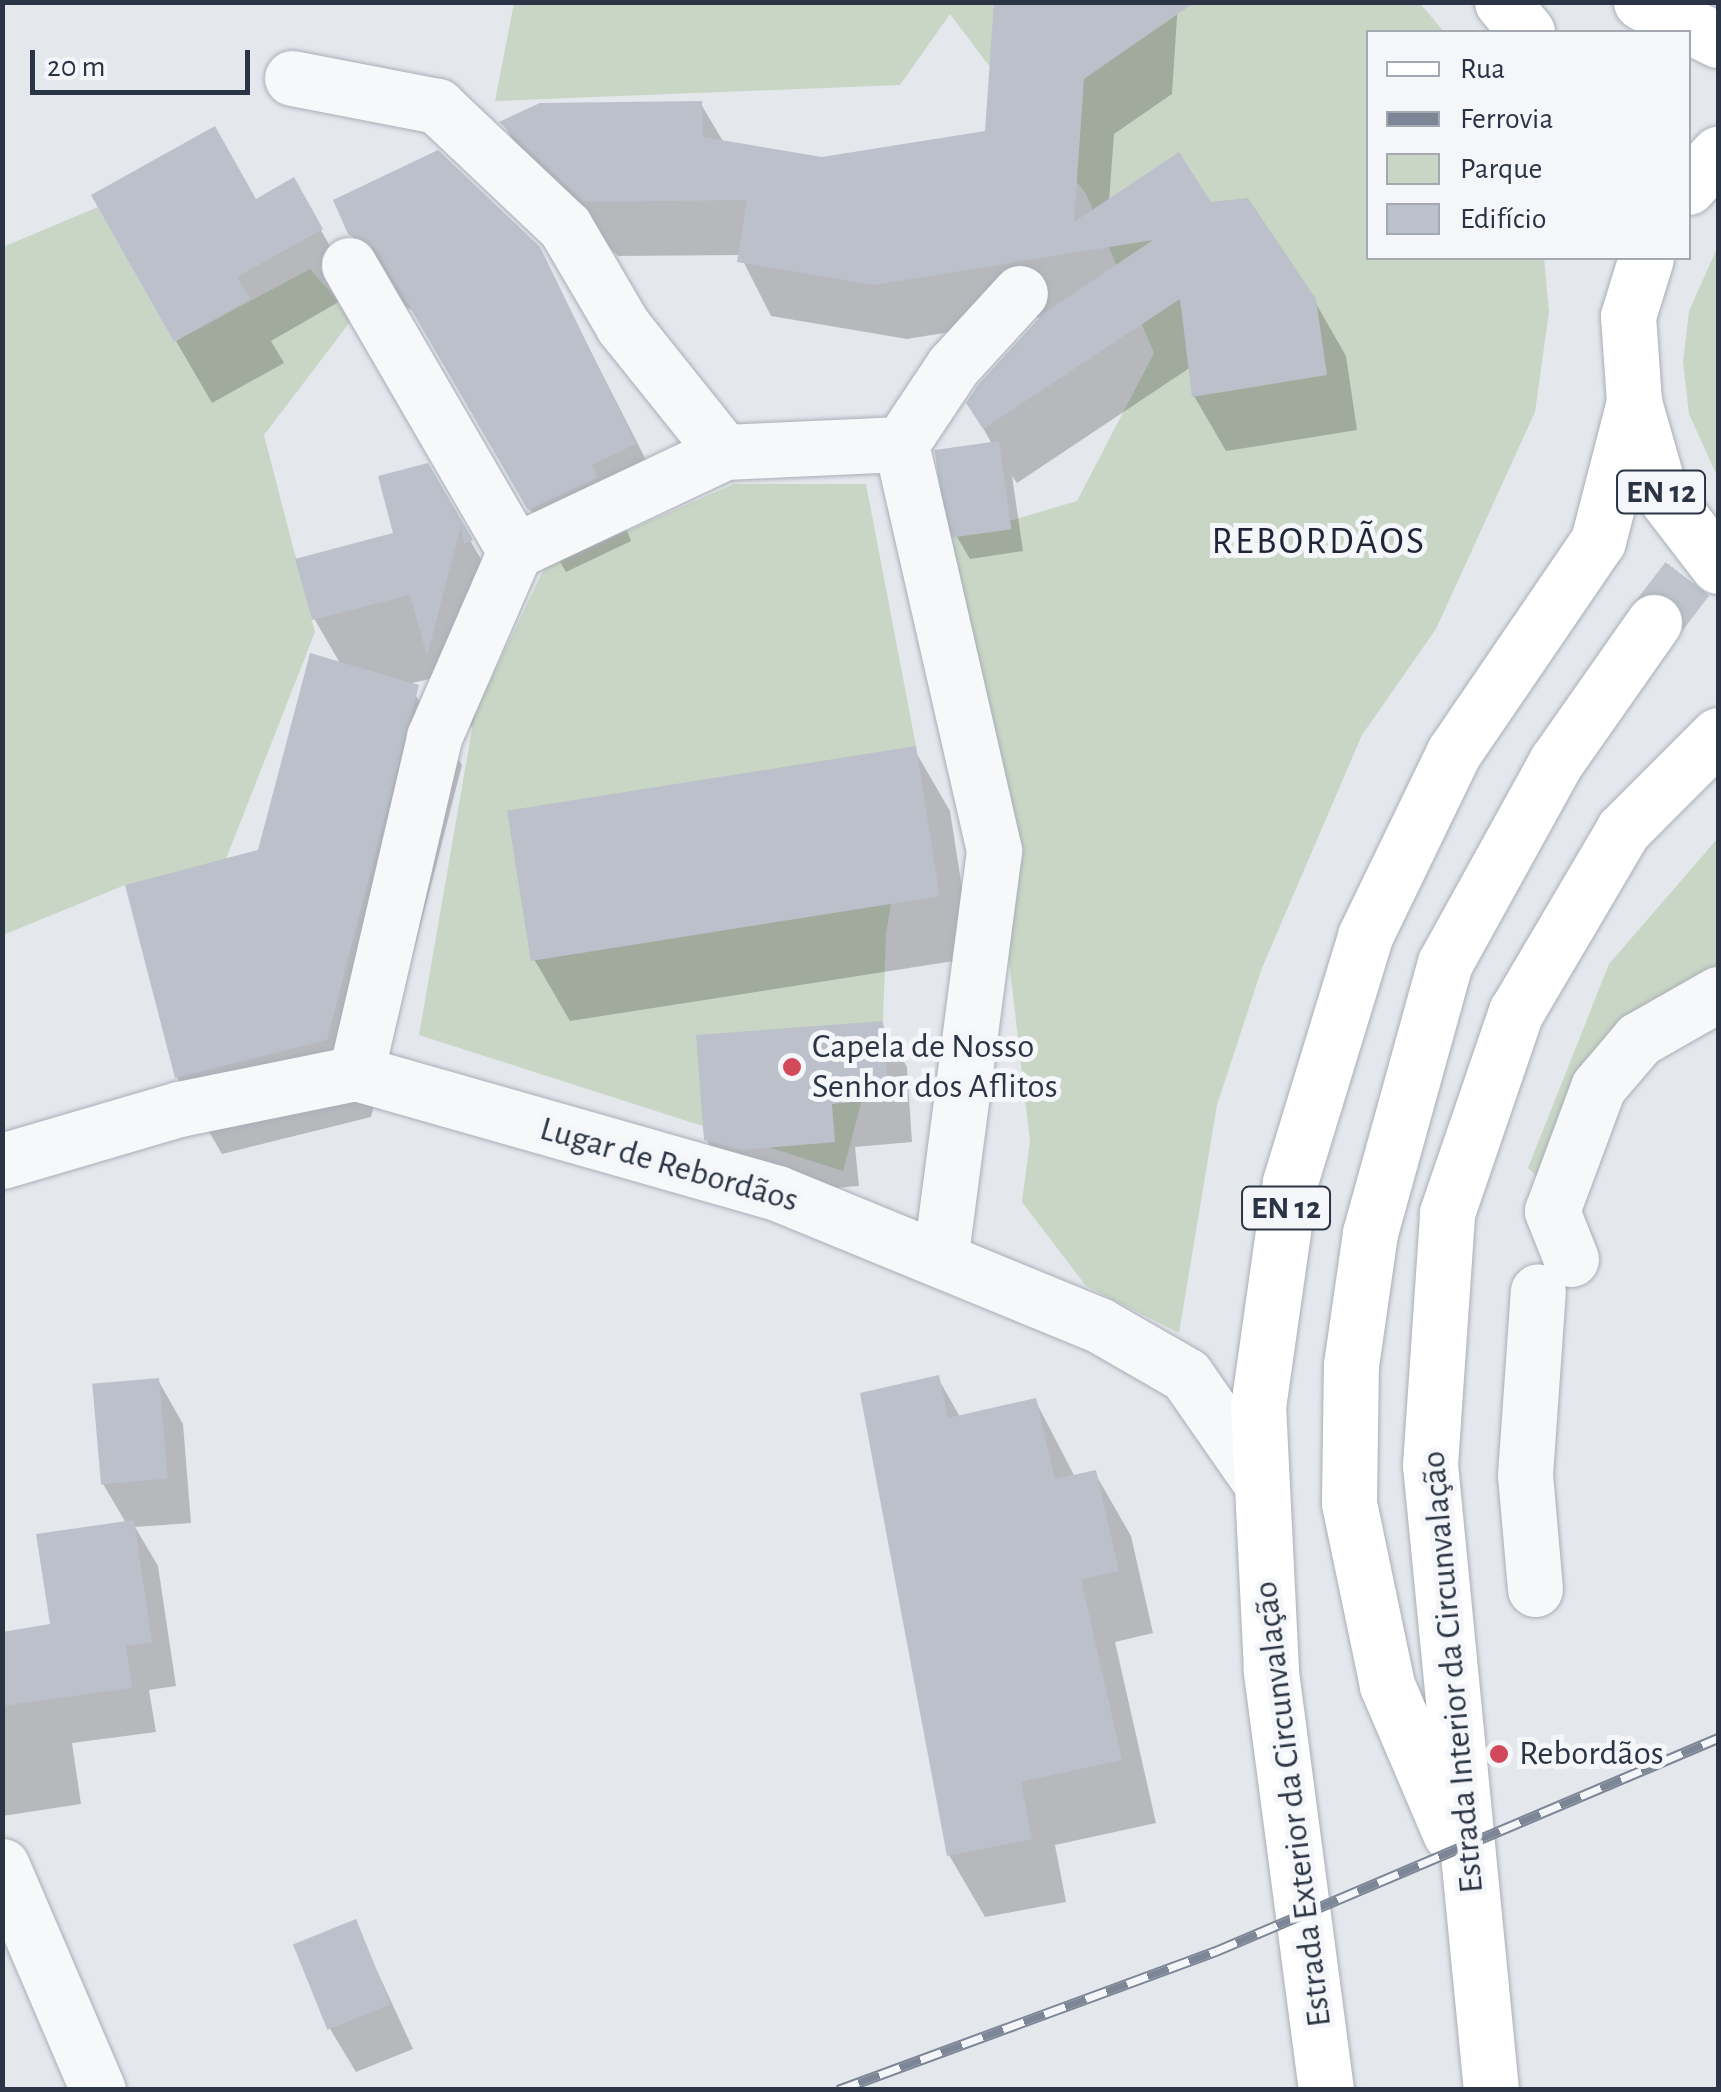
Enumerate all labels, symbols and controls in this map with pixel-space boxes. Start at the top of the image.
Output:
scale bar [35,30,255,92]
legend [1366,30,1691,260]
text: 20 m [47,52,105,82]
text: Rua [1460,54,1505,84]
text: Ferrovia [1460,104,1553,134]
text: Parque [1460,154,1542,184]
text: Edifício [1460,204,1546,234]
road number: EN 12 [1616,465,1706,519]
district label: REBORDÃOS [1211,520,1427,566]
place label: Capela de Nosso Senhor dos Aflitos [812,1026,1058,1108]
marker: Capela de Nosso Senhor dos Aflitos [781,1056,803,1078]
street label: Lugar de Rebordãos [535,1108,803,1222]
road number: EN 12 [1241,1181,1331,1235]
street label: Estrada Interior da Circunvalação [1413,1449,1493,1895]
street label: Estrada Exterior da Circunvalação [1245,1579,1341,2029]
place label: Rebordãos [1519,1733,1664,1775]
marker: Rebordãos [1488,1743,1510,1765]

